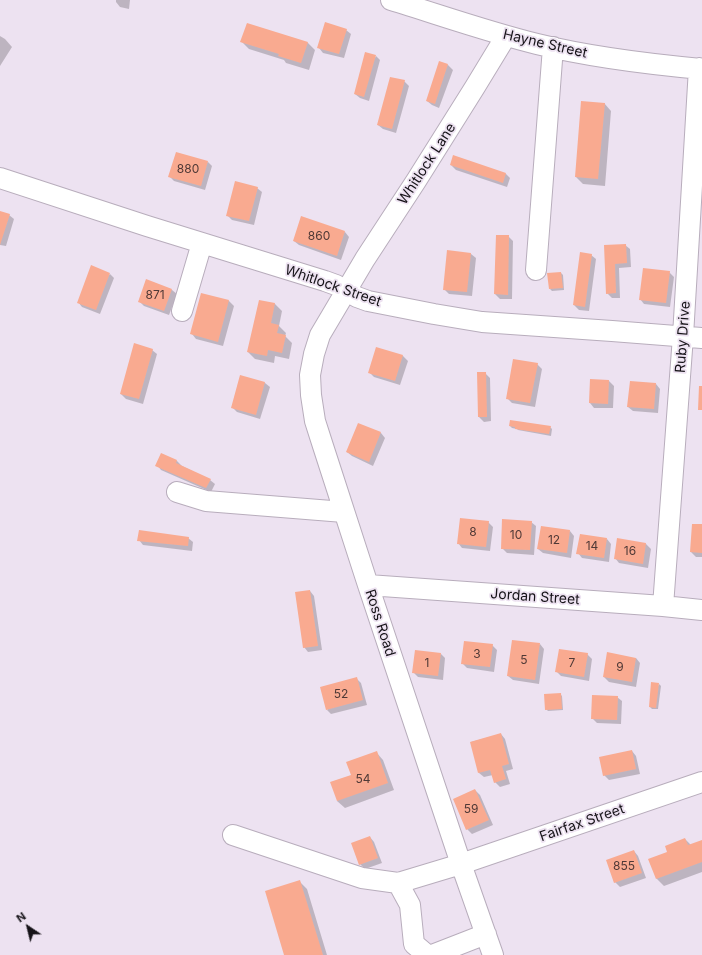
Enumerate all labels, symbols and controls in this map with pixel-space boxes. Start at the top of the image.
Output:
street label: Hayne Street [501,26,589,62]
street label: Whitlock Lane [394,120,460,208]
house number: 880 [177,162,199,176]
house number: 860 [308,229,330,243]
street label: Whitlock Street [283,262,383,310]
house number: 871 [145,288,165,302]
street label: Ruby Drive [672,300,694,374]
house number: 8 [469,525,477,539]
house number: 10 [510,528,522,542]
house number: 12 [548,533,560,547]
house number: 14 [586,539,598,553]
house number: 16 [624,544,636,558]
street label: Jordan Street [490,585,580,609]
street label: Ross Road [361,587,399,659]
house number: 3 [473,647,481,661]
house number: 5 [520,653,528,667]
house number: 1 [425,656,429,670]
house number: 7 [569,656,575,670]
house number: 9 [616,660,624,674]
house number: 52 [334,687,348,701]
house number: 54 [355,772,371,786]
street label: Fairfax Street [537,801,627,845]
house number: 59 [464,802,478,816]
house number: 855 [613,859,635,873]
north arrow [8,907,48,947]
text: N [14,909,29,925]

